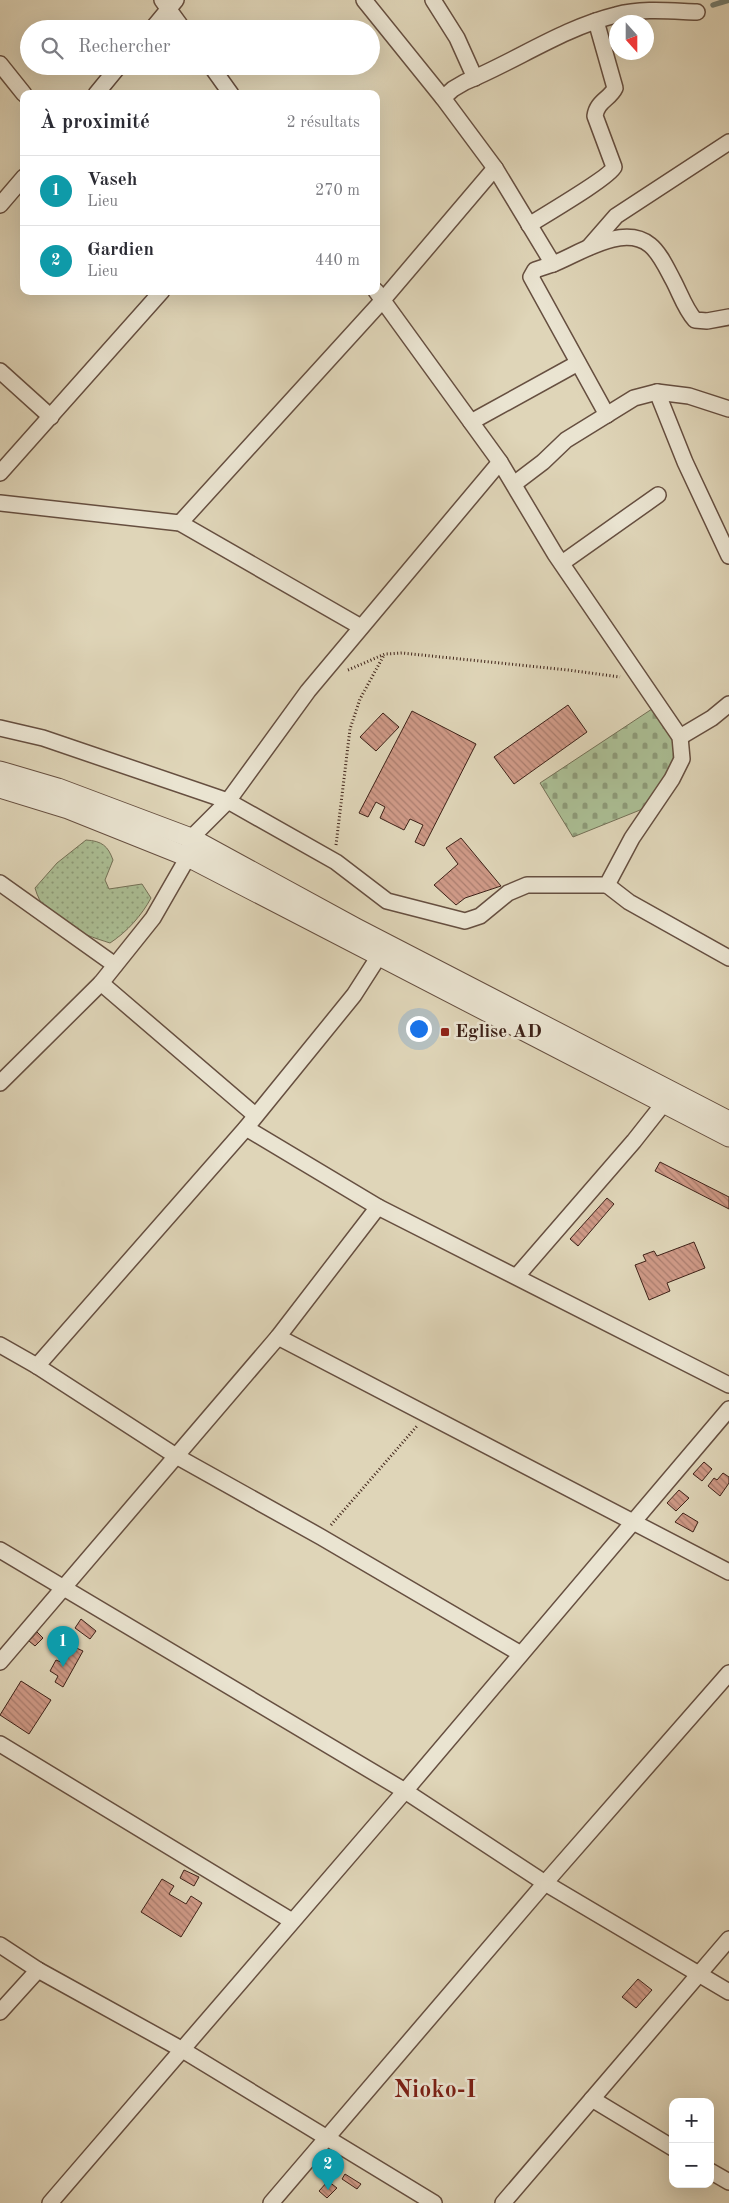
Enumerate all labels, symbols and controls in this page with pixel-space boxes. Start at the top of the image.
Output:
north arrow [609,15,654,60]
search box [20,20,380,75]
icon: search [38,34,66,62]
text: Rechercher [78,38,171,57]
text: À proximité [40,112,150,133]
text: 2 résultats [286,115,360,131]
text: Vaseh [87,171,137,190]
text: 1 [51,183,61,199]
text: 270 m [315,183,360,199]
text: Lieu [87,194,118,210]
text: Gardien [87,241,154,260]
text: 2 [51,253,61,269]
text: 440 m [315,253,360,269]
text: Lieu [87,264,118,280]
your location [406,1016,432,1042]
place label: Eglise AD [455,1023,542,1042]
marker: Eglise AD [439,1026,451,1038]
pin: 1 [47,1626,79,1667]
district label: Nioko-I [394,2079,476,2103]
map controls [669,2098,714,2188]
button: + [669,2098,714,2143]
button: − [669,2143,714,2188]
pin: 2 [312,2149,344,2190]

